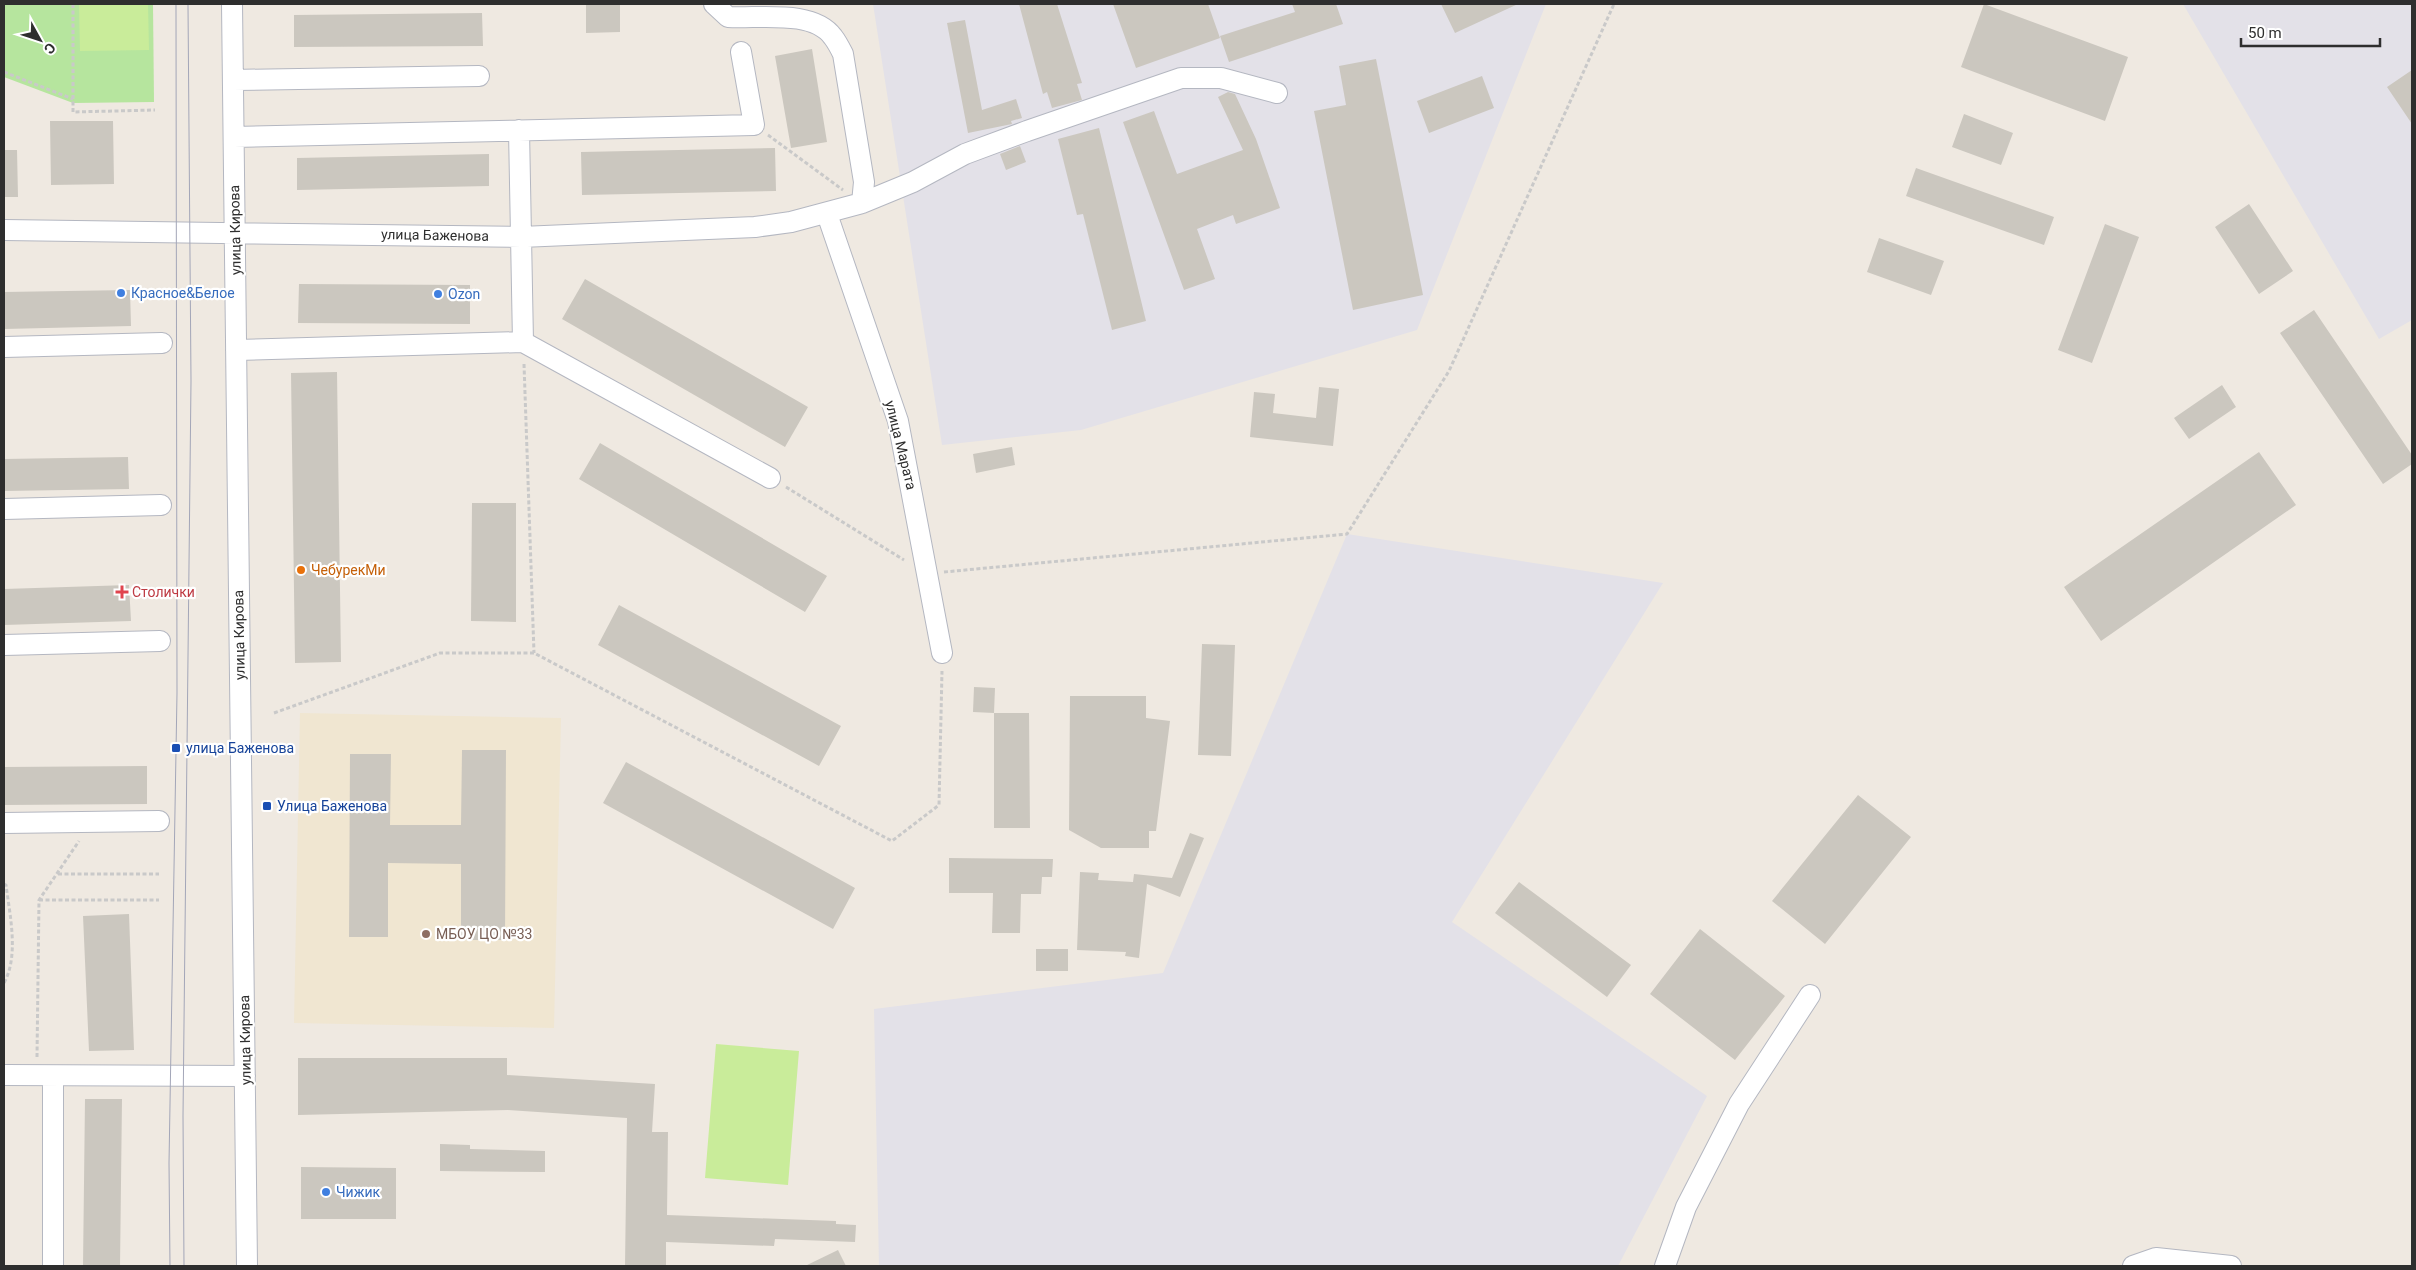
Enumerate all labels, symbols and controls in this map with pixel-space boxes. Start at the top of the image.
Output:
north arrow [15,15,65,65]
scale bar [2241,15,2380,47]
text: 50 m [2248,24,2282,42]
text: С [41,40,59,57]
street label: улица Кирова [226,185,244,275]
street label: улица Баженова [381,226,489,244]
place label: Красное&Белое [131,285,235,301]
place label: Ozon [448,286,480,302]
marker: Красное&Белое [115,287,127,299]
marker: Ozon [432,288,444,300]
street label: улица Марата [882,399,920,491]
place label: ЧебурекМи [311,562,386,578]
marker: ЧебурекМи [295,564,307,576]
place label: Столички [132,584,195,600]
marker: Столички [116,586,128,598]
street label: улица Кирова [230,590,248,680]
place label: улица Баженова [186,740,294,756]
marker: улица Баженова [170,742,182,754]
place label: Улица Баженова [277,798,387,814]
marker: Улица Баженова [261,800,273,812]
place label: МБОУ ЦО №33 [436,926,532,942]
marker: МБОУ ЦО №33 [420,928,432,940]
street label: улица Кирова [236,995,254,1085]
place label: Чижик [336,1184,380,1200]
marker: Чижик [320,1186,332,1198]

